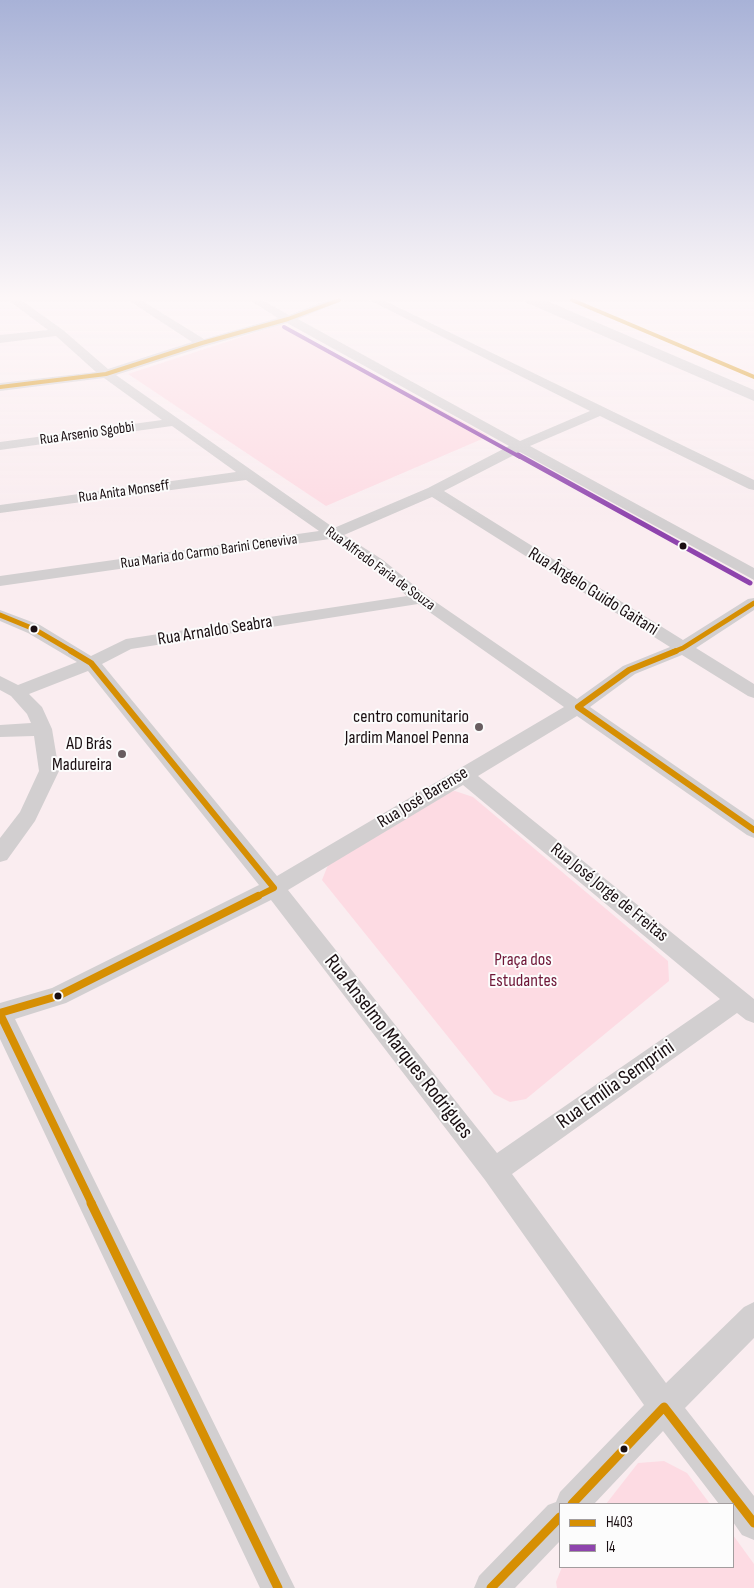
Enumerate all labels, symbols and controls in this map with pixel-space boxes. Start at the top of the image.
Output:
street label: Rua Arsenio Sgobbi [39,418,135,450]
street label: Rua Anita Monseff [77,477,171,507]
street label: Rua Alfredo Faria de Souza [322,523,438,615]
street label: Rua Maria do Carmo Barini Ceneviva [120,531,298,573]
unlabelled marker [678,541,688,551]
street label: Rua Ângelo Guido Gaitani [524,543,662,641]
street label: Rua Arnaldo Seabra [156,611,274,651]
unlabelled marker [29,624,39,634]
place label: centro comunitario Jardim Manoel Penna [345,706,469,749]
marker: centro comunitario Jardim Manoel Penna [473,721,485,733]
place label: AD Brás Madureira [52,733,112,776]
marker: AD Brás Madureira [116,748,128,760]
street label: Rua José Barense [374,763,472,833]
street label: Rua José Jorge de Freitas [546,839,672,947]
park label: Praça dos Estudantes [489,949,557,992]
street label: Rua Anselmo Marques Rodrigues [318,950,478,1144]
unlabelled marker [53,991,63,1001]
street label: Rua Emília Semprini [552,1035,680,1135]
unlabelled marker [619,1444,629,1454]
legend [559,1503,734,1568]
text: H403 [606,1513,633,1532]
text: I4 [606,1538,615,1557]

